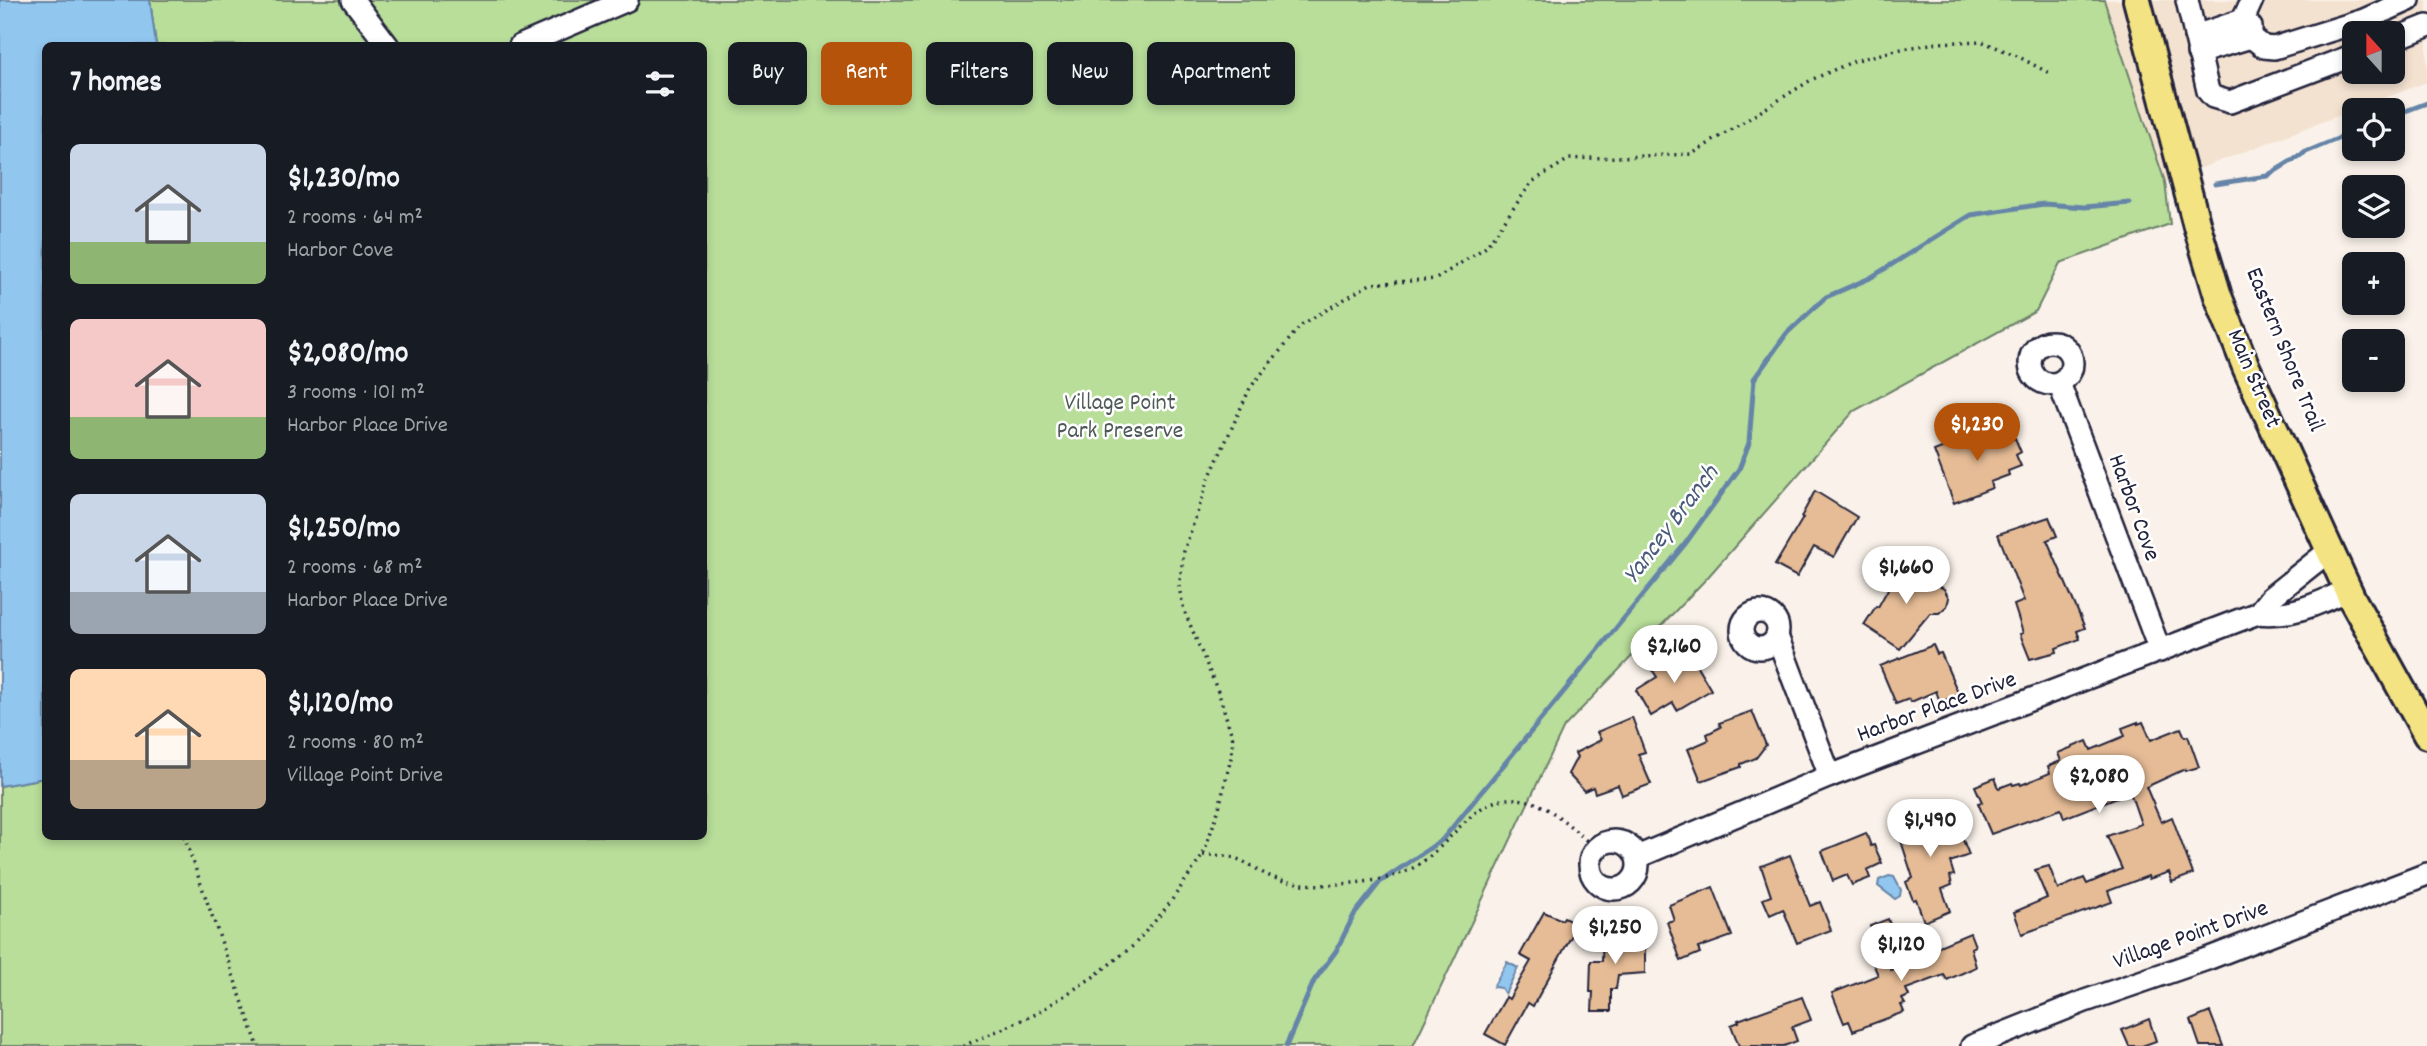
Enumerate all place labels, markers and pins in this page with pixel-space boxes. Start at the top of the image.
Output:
pin: $1,230 [1920,404,2034,463]
pin: $1,660 [1849,546,1963,606]
pin: $2,160 [1617,626,1731,685]
pin: $2,080 [2042,756,2156,815]
pin: $1,490 [1873,800,1987,859]
pin: $1,250 [1558,906,1672,966]
pin: $1,120 [1844,923,1958,983]

